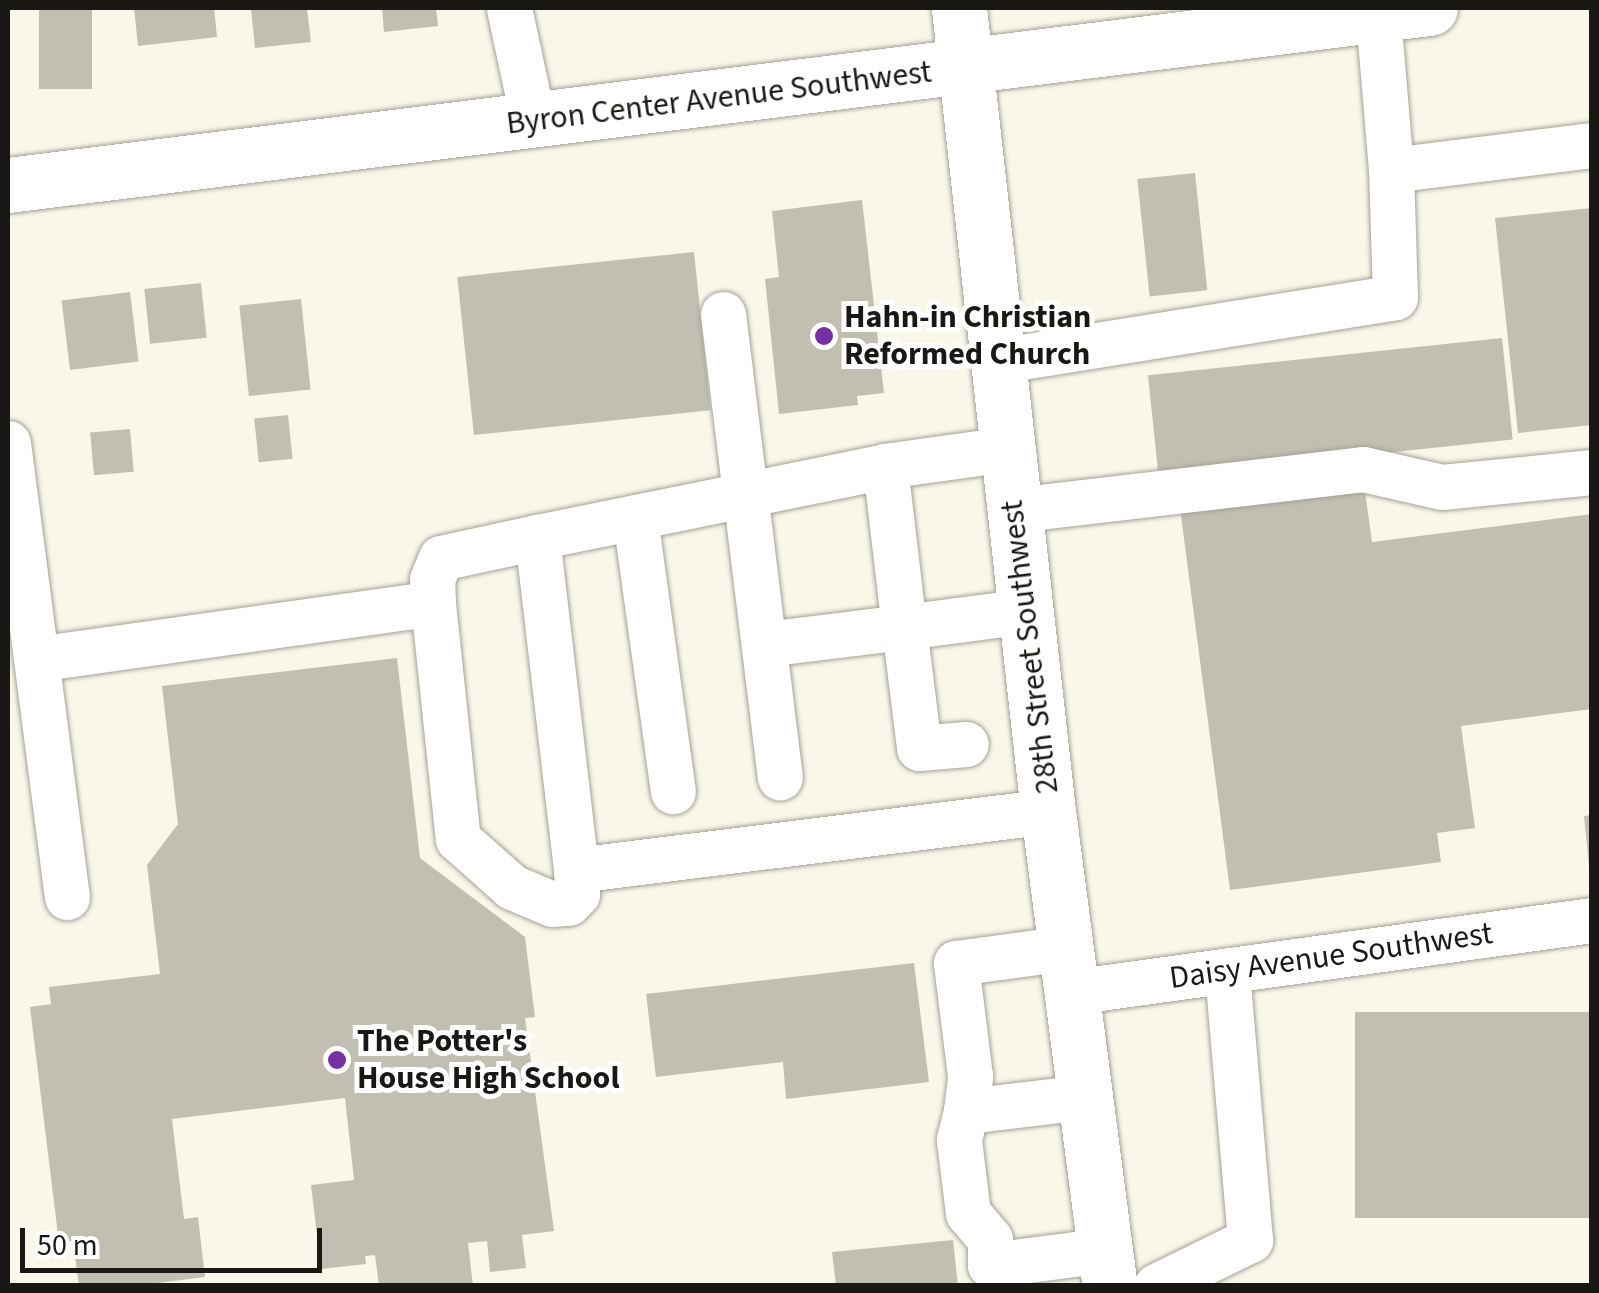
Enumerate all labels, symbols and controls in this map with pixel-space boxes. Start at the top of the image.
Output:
street label: Byron Center Avenue Southwest [504,53,934,143]
place label: Hahn-in Christian Reformed Church [844,299,1091,374]
marker: Hahn-in Christian Reformed Church [813,325,835,347]
street label: 28th Street Southwest [993,498,1067,796]
street label: Daisy Avenue Southwest [1167,914,1495,998]
place label: The Potter's House High School [357,1023,620,1098]
marker: The Potter's House High School [326,1049,348,1071]
scale bar [25,1208,328,1270]
text: 50 m [37,1224,98,1267]

